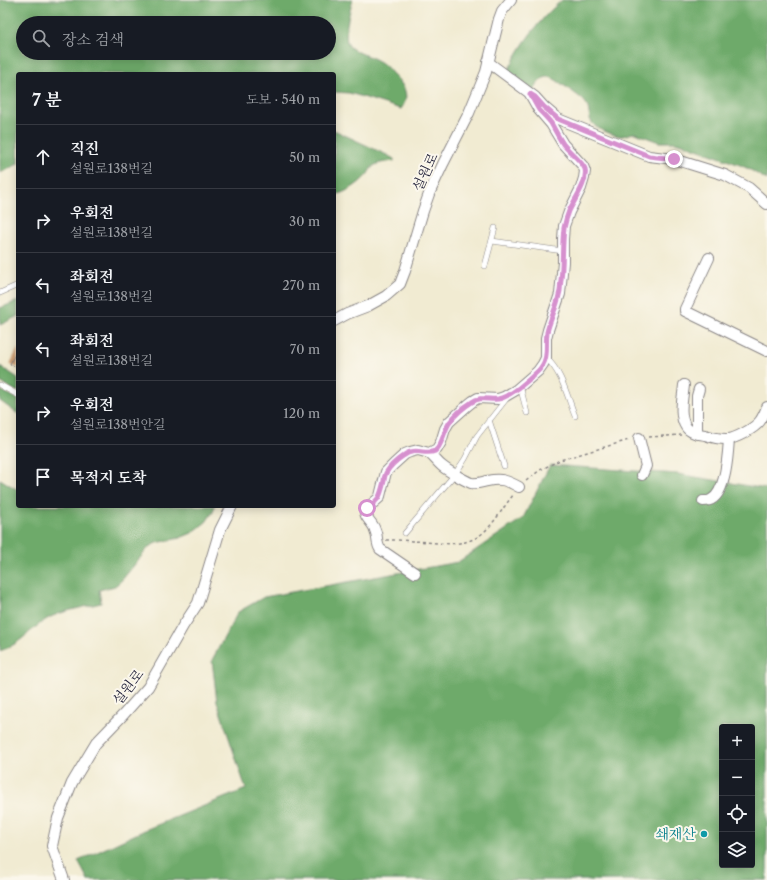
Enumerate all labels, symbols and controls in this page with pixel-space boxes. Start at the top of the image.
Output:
search box [16,16,336,60]
icon: search [30,27,52,49]
text: 장소 검색 [62,30,124,49]
text: 7 분 [32,90,62,110]
text: 도보 · 540 m [246,91,320,107]
text: 직진 [70,139,99,158]
icon: ahead [32,146,54,168]
text: 50 m [289,149,320,165]
street label: 설원로 [408,149,442,194]
route end [665,150,683,168]
text: 설원로138번길 [70,160,153,176]
text: 우회전 [70,203,113,222]
icon: right [32,210,54,232]
text: 30 m [289,213,320,229]
text: 설원로138번길 [70,224,153,240]
text: 좌회전 [70,267,113,286]
icon: left [32,274,54,296]
text: 270 m [282,277,320,293]
text: 설원로138번길 [70,288,153,304]
text: 좌회전 [70,331,113,350]
icon: left [32,338,54,360]
text: 70 m [290,341,320,357]
text: 설원로138번길 [70,352,153,368]
text: 우회전 [70,395,113,414]
icon: right [32,402,54,424]
text: 120 m [283,405,320,421]
text: 설원로138번안길 [70,416,166,432]
icon: arrive [32,466,54,488]
text: 목적지 도착 [70,468,146,487]
route start [358,499,376,517]
street label: 설원로 [108,665,148,709]
map controls [719,724,755,868]
button: + [719,724,755,760]
button: − [719,760,755,796]
button: locate [719,796,755,832]
place label: 쇄재산 [655,825,696,843]
marker: 쇄재산 [699,829,709,839]
button: layers [719,832,755,868]

